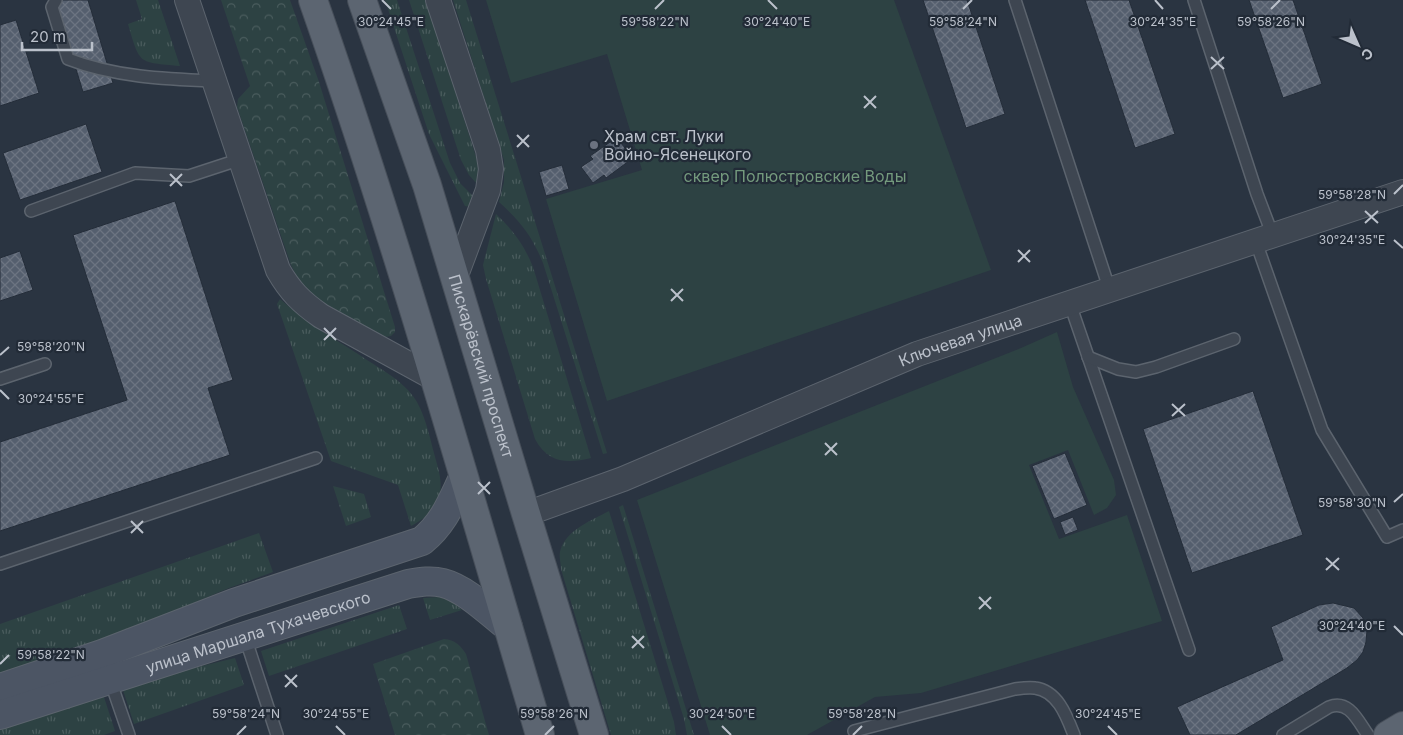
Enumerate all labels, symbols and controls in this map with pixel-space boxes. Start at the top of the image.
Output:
text: 30°24'45"E [358,14,424,29]
text: 59°58'22"N [621,14,689,29]
text: 30°24'40"E [744,14,810,29]
text: 59°58'24"N [929,14,997,29]
text: 30°24'35"E [1130,14,1196,29]
text: 59°58'26"N [1237,14,1305,29]
scale bar [22,20,92,52]
north arrow [1333,20,1383,70]
text: 20 m [30,27,66,46]
text: С [1358,45,1377,64]
place label: Храм свт. Луки Войно-Ясенецкого [604,126,751,164]
marker: Храм свт. Луки Войно-Ясенецкого [588,139,600,151]
park label: сквер Полюстровские Воды [684,166,906,186]
text: 59°58'28"N [1318,187,1386,202]
text: 30°24'35"E [1319,232,1385,247]
street label: Пискарёвский проспект [444,272,519,460]
street label: Ключевая улица [895,310,1024,371]
text: 59°58'20"N [17,339,85,354]
text: 30°24'55"E [18,391,84,406]
text: 59°58'30"N [1318,495,1386,510]
street label: улица Маршала Тухачевского [143,587,373,678]
text: 30°24'40"E [1319,618,1385,633]
text: 59°58'22"N [17,647,85,662]
text: 59°58'24"N [212,706,280,721]
text: 30°24'55"E [303,706,369,721]
text: 59°58'26"N [520,706,588,721]
text: 30°24'50"E [689,706,755,721]
text: 59°58'28"N [828,706,896,721]
text: 30°24'45"E [1075,706,1141,721]

